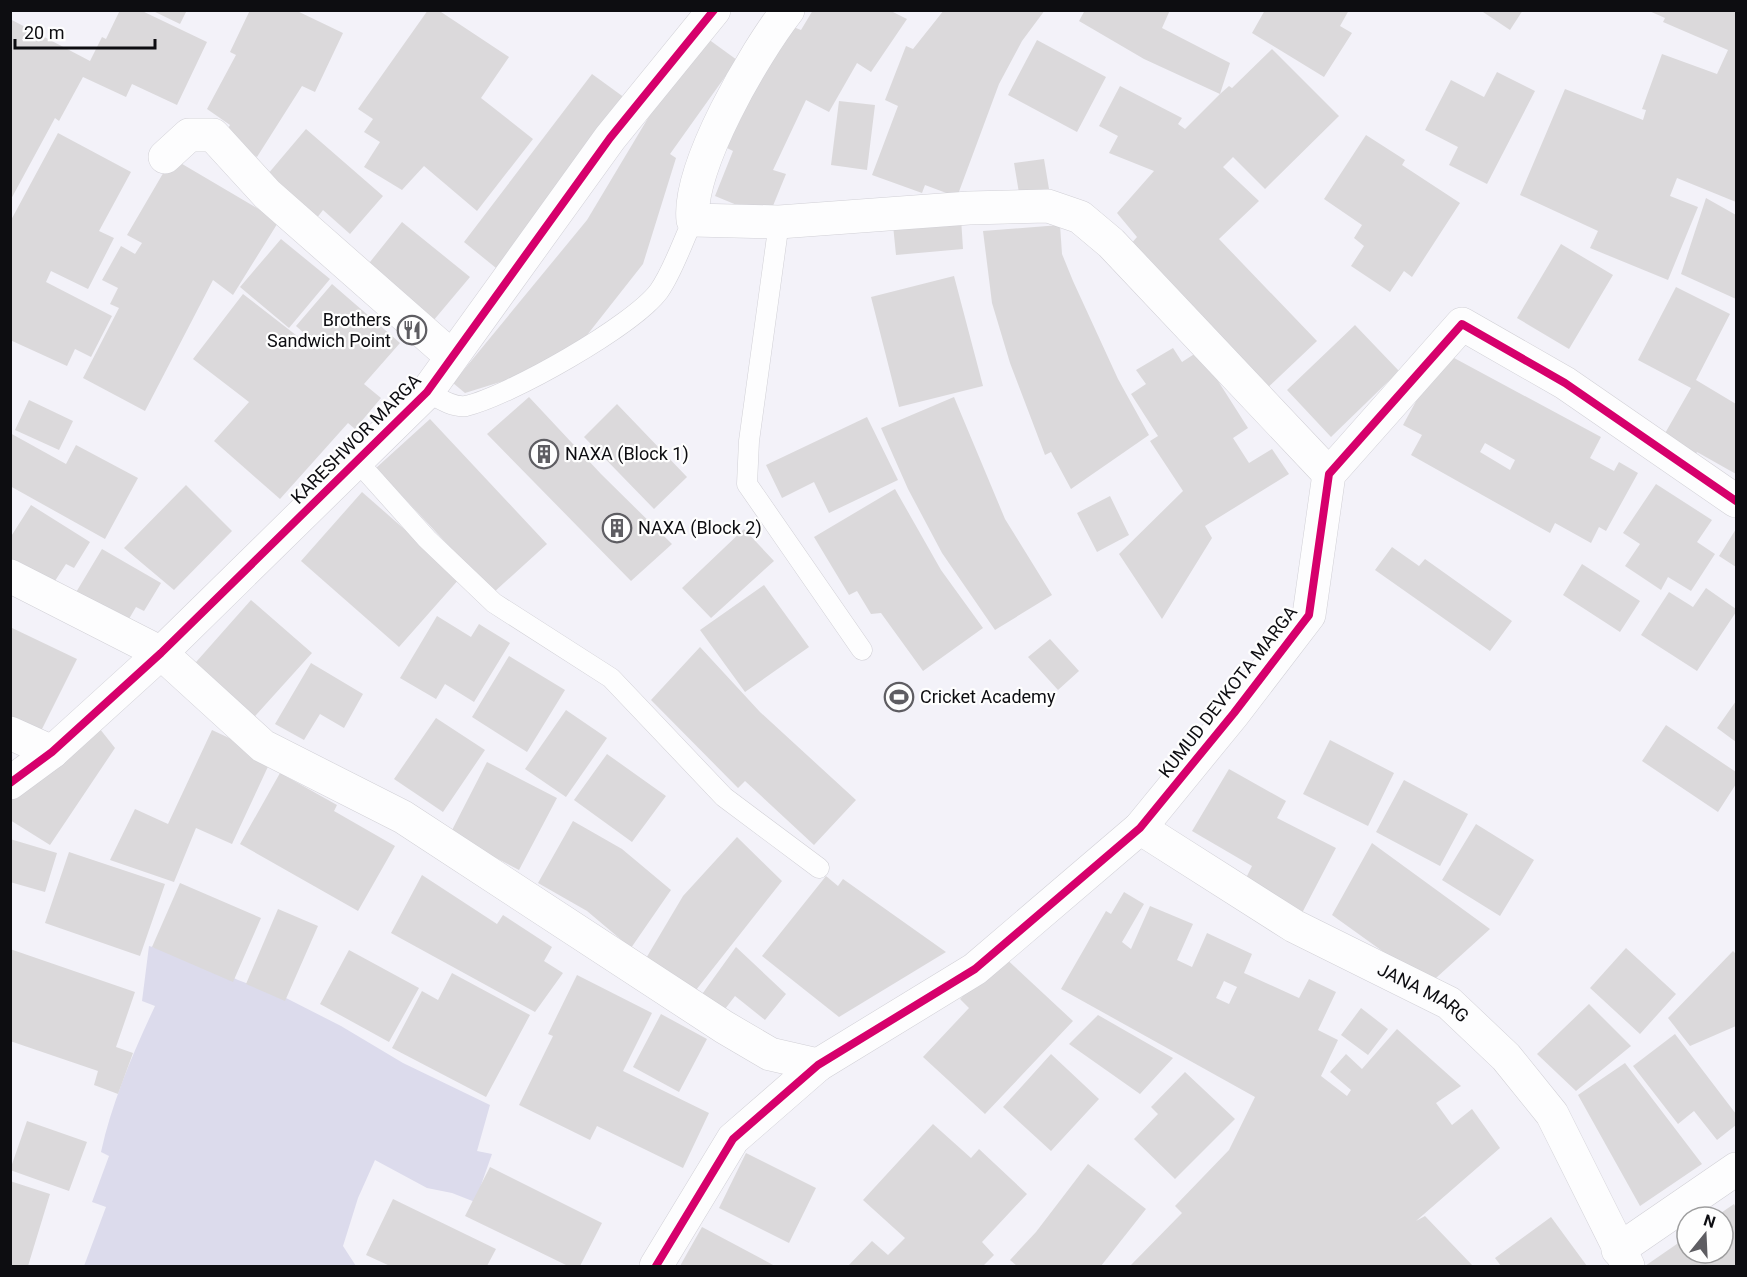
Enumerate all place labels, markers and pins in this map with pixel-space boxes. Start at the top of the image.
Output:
place label: Brothers Sandwich Point [267,309,391,351]
restaurant icon: Brothers Sandwich Point [396,314,428,346]
building icon: NAXA (Block 1) [528,438,560,470]
place label: NAXA (Block 1) [565,443,689,465]
building icon: NAXA (Block 2) [601,512,633,544]
place label: NAXA (Block 2) [638,517,762,539]
sports icon: Cricket Academy [883,681,915,713]
place label: Cricket Academy [920,686,1056,707]

